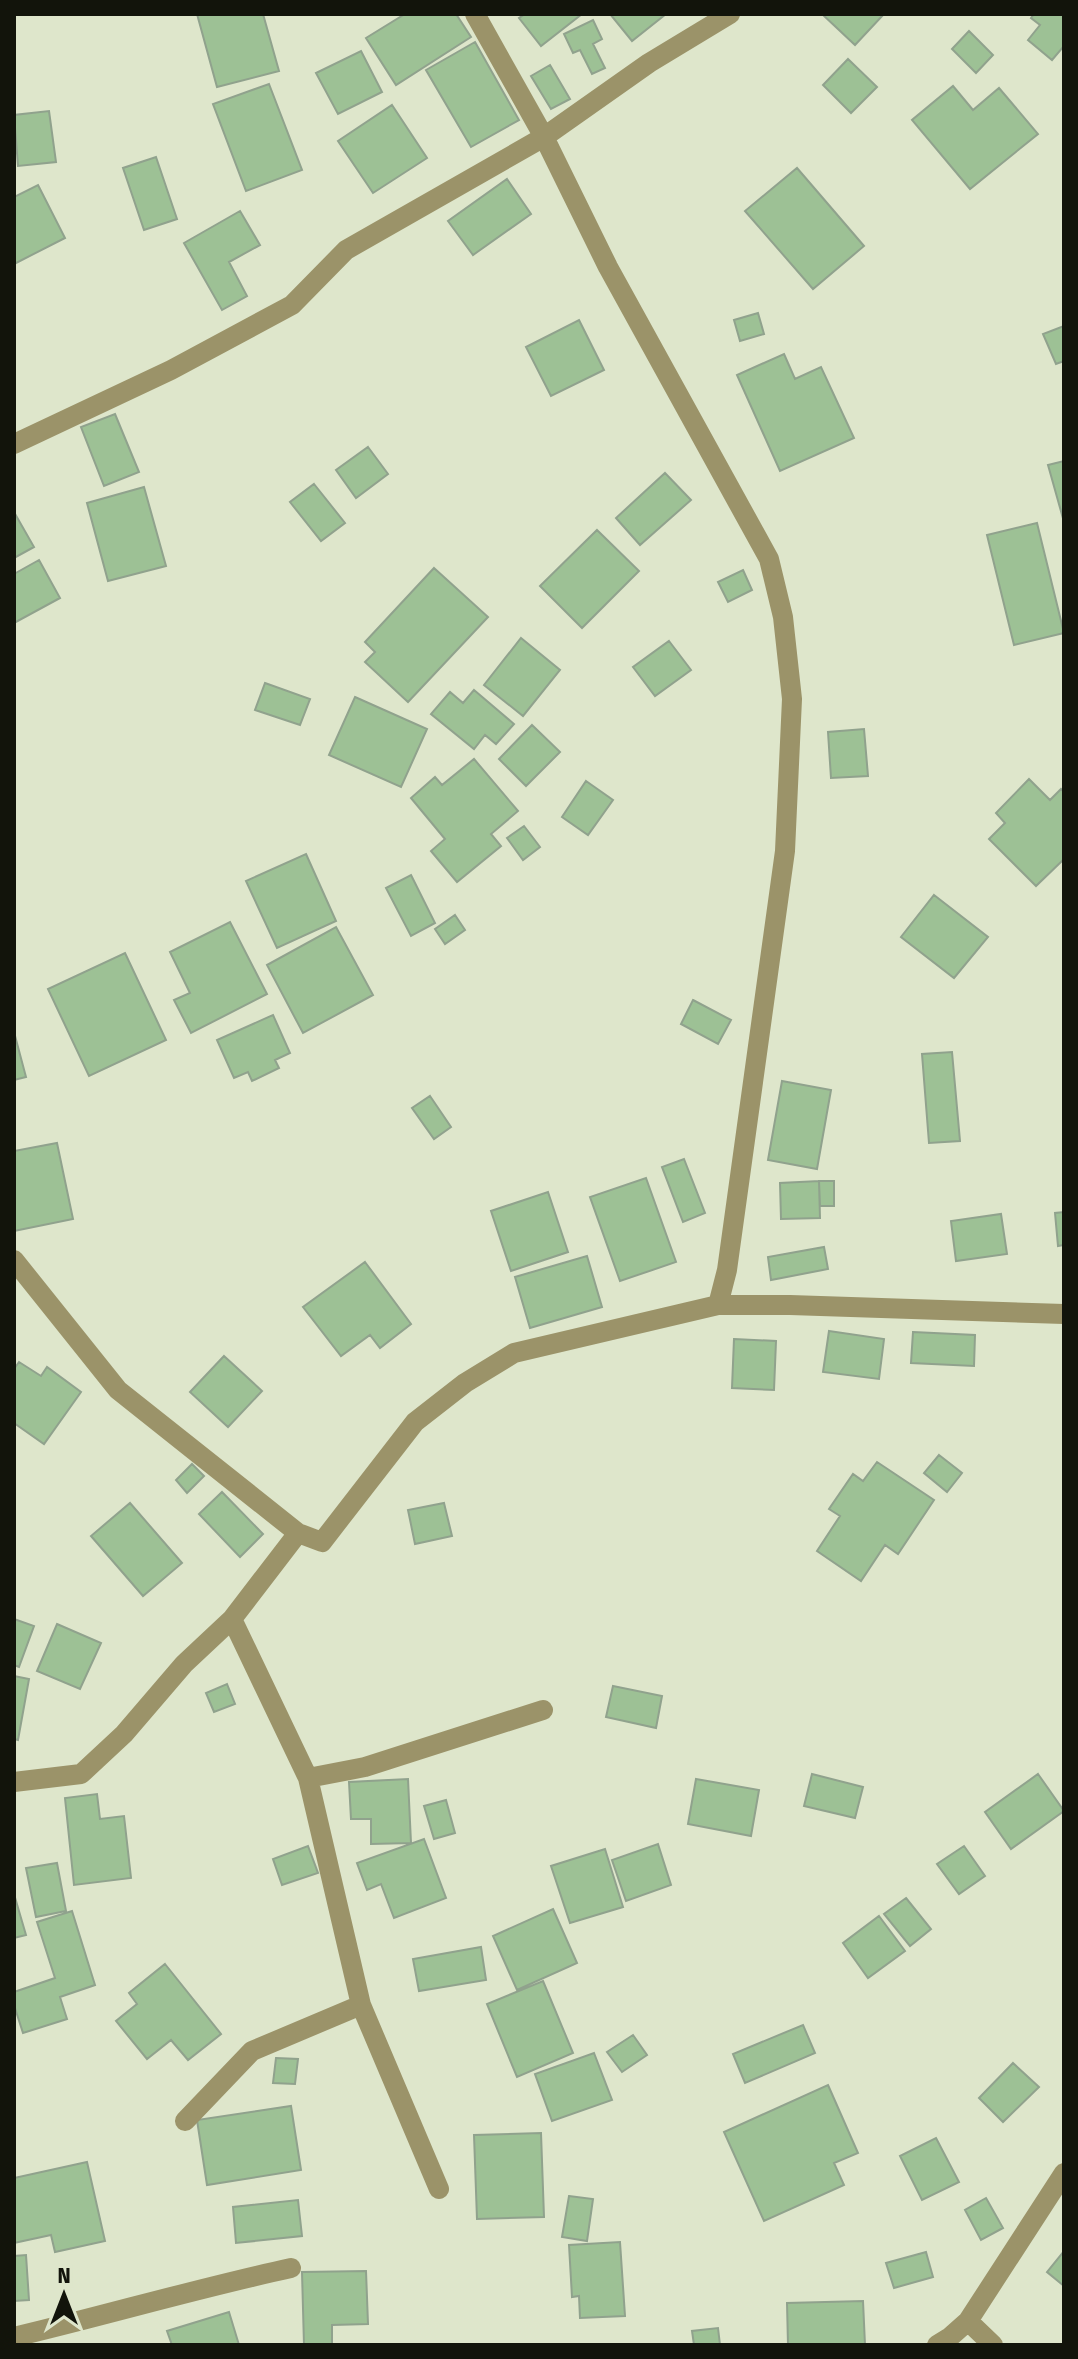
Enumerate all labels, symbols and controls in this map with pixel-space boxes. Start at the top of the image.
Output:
north arrow [24,2255,104,2335]
text: N [57,2262,71,2289]

